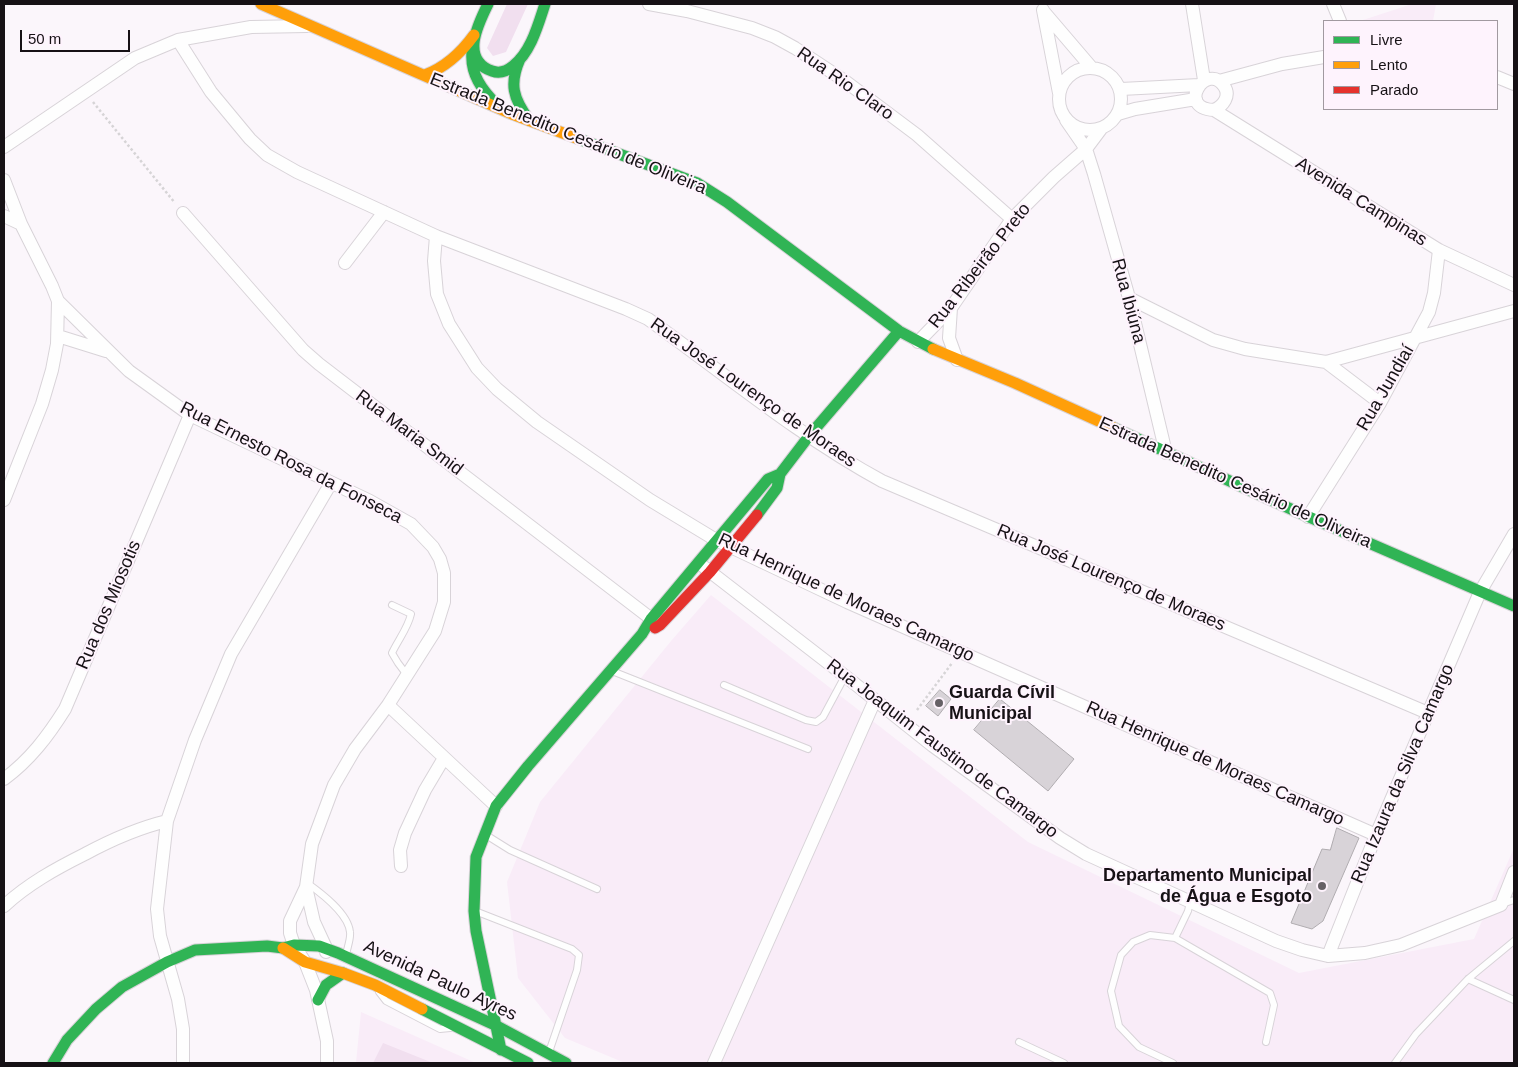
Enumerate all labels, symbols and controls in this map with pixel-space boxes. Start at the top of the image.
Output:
scale bar [22,20,132,52]
legend [1323,20,1498,110]
text: 50 m [28,30,61,47]
text: Livre [1370,31,1403,48]
street label: Rua Rio Claro [793,43,897,125]
text: Lento [1370,56,1408,73]
street label: Estrada Benedito Cesário de Oliveira [427,69,709,199]
text: Parado [1370,81,1418,98]
street label: Avenida Campinas [1291,153,1431,251]
street label: Rua Ribeirão Preto [924,199,1036,333]
street label: Rua Ibiúna [1106,256,1150,346]
street label: Rua José Lourenço de Moraes [646,314,860,472]
street label: Rua Jundiaí [1353,341,1419,435]
street label: Rua Maria Smid [351,386,467,480]
street label: Rua Ernesto Rosa da Fonseca [176,398,406,528]
street label: Estrada Benedito Cesário de Oliveira [1095,413,1375,553]
street label: Rua José Lourenço de Moraes [993,520,1229,636]
street label: Rua Henrique de Moraes Camargo [714,529,978,667]
street label: Rua dos Miosotis [72,537,146,673]
street label: Rua Joaquim Faustino de Camargo [822,655,1062,843]
street label: Rua Izaura da Silva Camargo [1347,661,1459,887]
place label: Guarda Cívil Municipal [949,682,1055,724]
marker: Guarda Cívil Municipal [933,697,945,709]
street label: Rua Henrique de Moraes Camargo [1083,697,1347,831]
place label: Departamento Municipal de Água e Esgoto [1103,865,1312,908]
marker: Departamento Municipal de Água e Esgoto [1316,880,1328,892]
street label: Avenida Paulo Ayres [360,936,520,1026]

